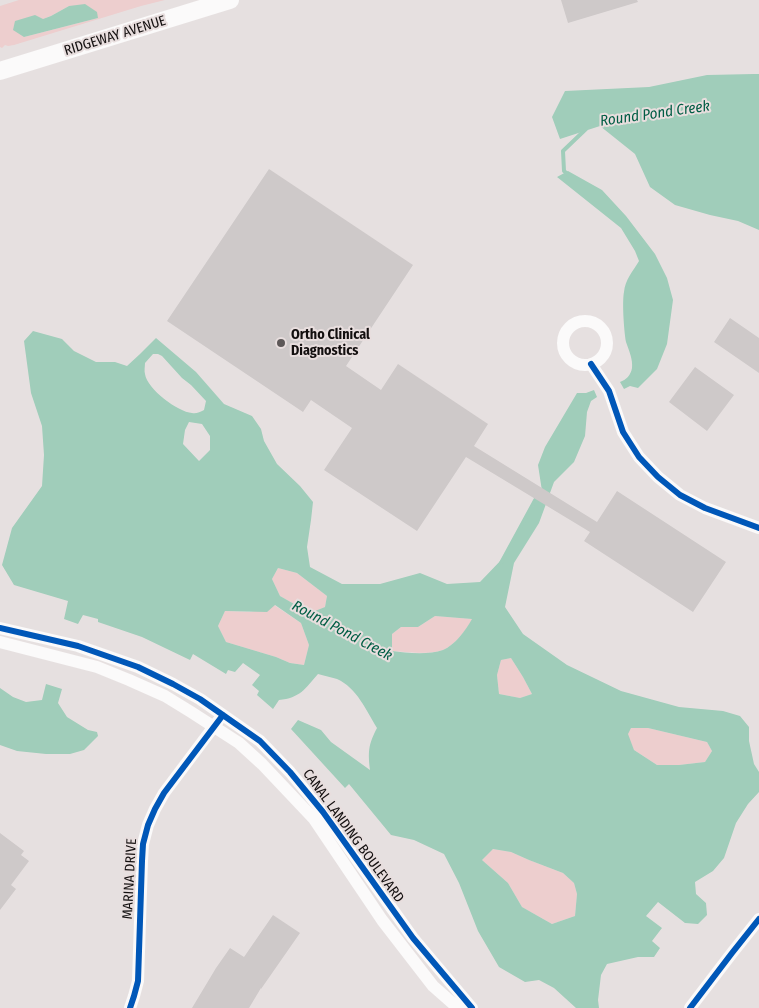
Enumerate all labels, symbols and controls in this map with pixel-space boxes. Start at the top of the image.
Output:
street label: RIDGEWAY AVENUE [62,13,168,59]
water label: Round Pond Creek [599,97,711,131]
place label: Ortho Clinical Diagnostics [291,327,370,360]
marker: Ortho Clinical Diagnostics [275,337,287,349]
water label: Round Pond Creek [289,597,395,665]
street label: CANAL LANDING BOULEVARD [299,766,407,906]
street label: MARINA DRIVE [119,838,141,920]

